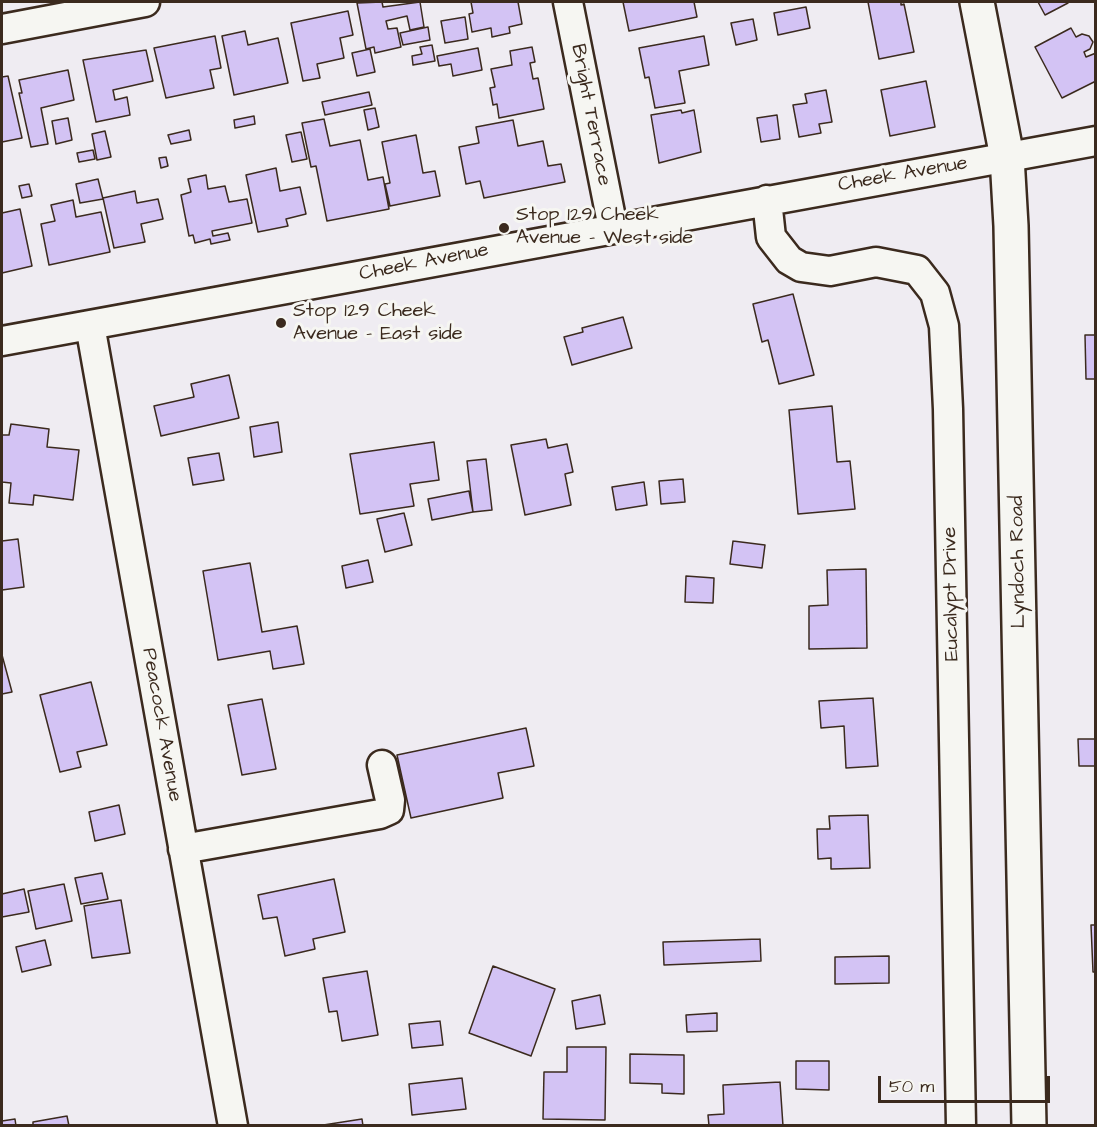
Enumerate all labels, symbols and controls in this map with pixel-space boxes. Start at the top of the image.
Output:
street label: Bright Terrace [565,42,615,188]
street label: Cheek Avenue [836,152,970,198]
place label: Stop 129 Cheek Avenue - West side [516,204,693,251]
marker: Stop 129 Cheek Avenue - West side [497,221,511,235]
street label: Cheek Avenue [357,239,491,287]
place label: Stop 129 Cheek Avenue - East side [293,300,462,347]
marker: Stop 129 Cheek Avenue - East side [274,316,288,330]
street label: Lyndoch Road [1006,495,1032,629]
street label: Eucalypt Drive [939,527,965,661]
street label: Peacock Avenue [136,646,186,804]
scale bar [881,1064,1054,1102]
text: 50 m [889,1074,934,1099]

